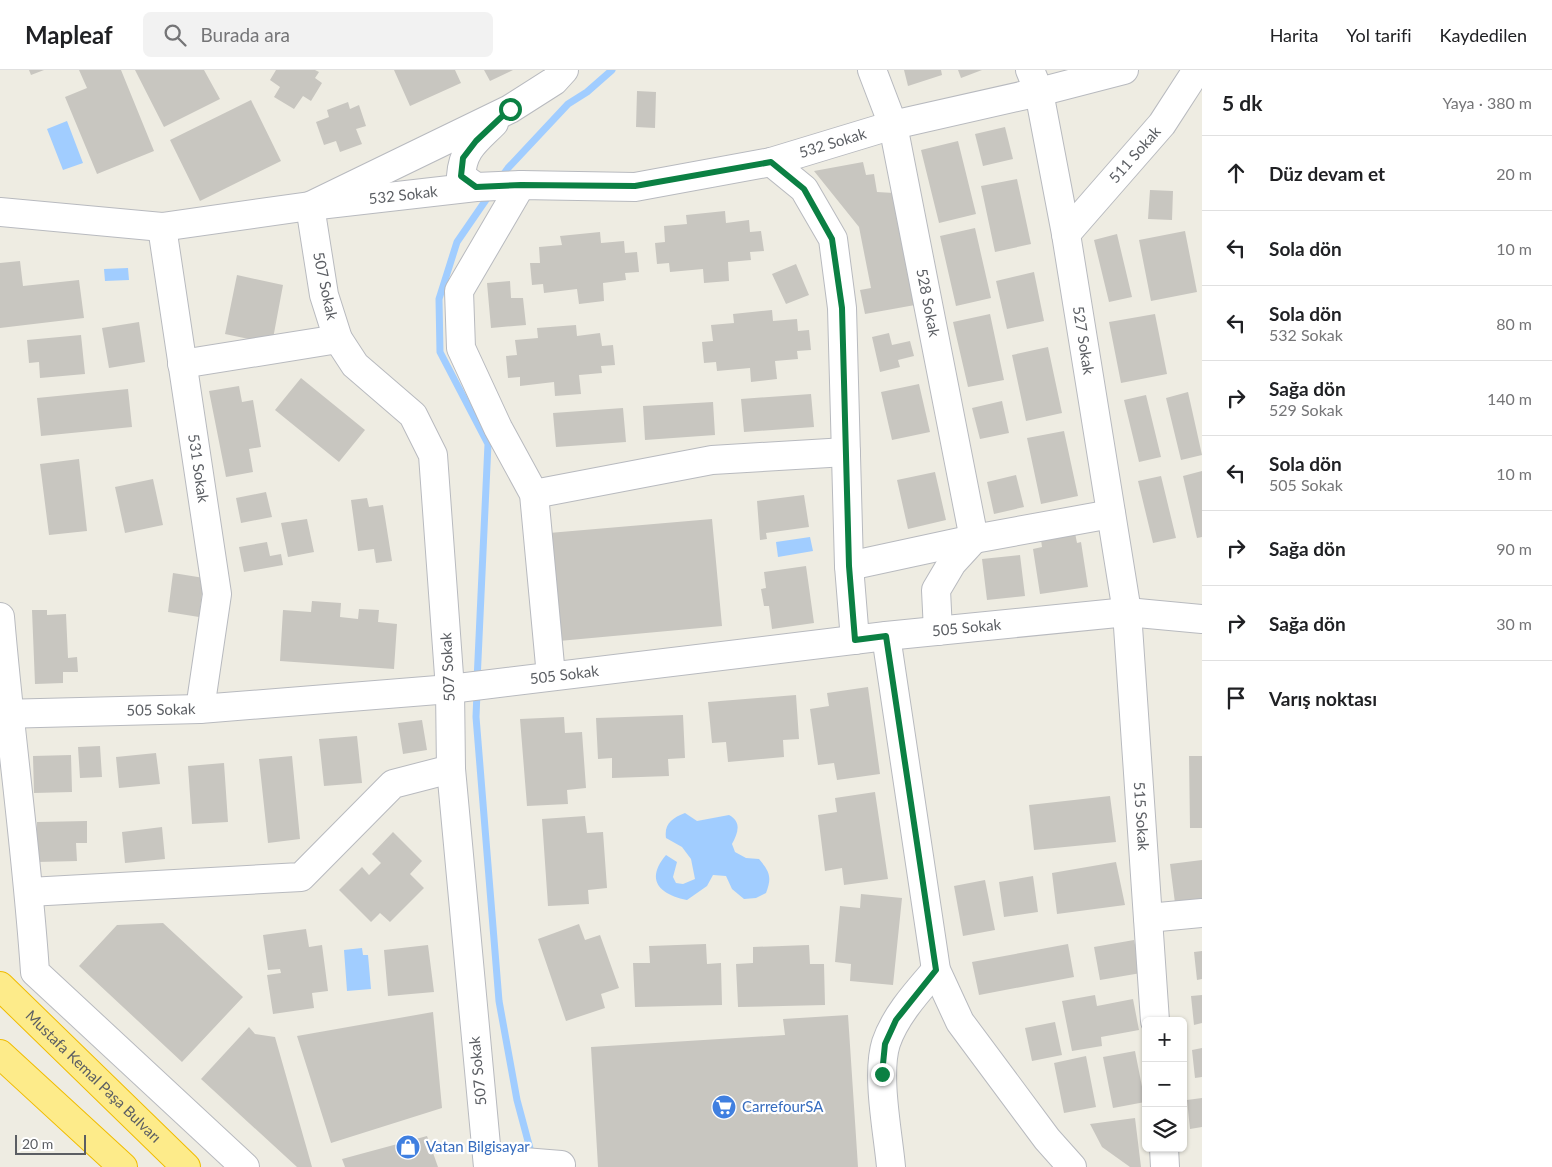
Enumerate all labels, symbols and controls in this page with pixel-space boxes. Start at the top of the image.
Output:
search box [143,12,493,57]
text: Mapleaf [25,20,113,49]
icon: search [161,21,189,49]
text: Burada ara [201,23,290,46]
text: Harita [1270,24,1318,46]
text: Yol tarifi [1346,24,1412,46]
text: Kaydedilen [1440,24,1527,46]
text: 5 dk [1222,90,1262,115]
text: Yaya · 380 m [1443,93,1532,112]
route start [499,98,522,121]
street label: 511 Sokak [1105,122,1164,186]
street label: 532 Sokak [797,124,868,161]
icon: ahead [1222,159,1250,187]
text: Düz devam et [1269,162,1385,185]
text: 20 m [1496,164,1532,183]
street label: 532 Sokak [368,181,439,207]
icon: left [1222,234,1250,262]
text: Sola dön [1269,237,1342,260]
text: 10 m [1496,239,1532,258]
street label: 507 Sokak [310,250,342,322]
street label: 528 Sokak [913,267,944,339]
text: Sola dön [1269,302,1342,325]
street label: 527 Sokak [1070,305,1099,376]
icon: left [1222,309,1250,337]
text: 80 m [1496,314,1532,333]
text: 532 Sokak [1269,325,1343,344]
text: Sağa dön [1269,377,1346,400]
icon: right [1222,384,1250,412]
text: 140 m [1487,389,1532,408]
text: 529 Sokak [1269,400,1343,419]
street label: 531 Sokak [185,433,213,504]
text: Sola dön [1269,452,1342,475]
icon: left [1222,459,1250,487]
text: 10 m [1496,464,1532,483]
text: 505 Sokak [1269,475,1343,494]
icon: right [1222,534,1250,562]
text: Sağa dön [1269,537,1346,560]
text: 90 m [1496,539,1532,558]
icon: right [1222,609,1250,637]
text: Sağa dön [1269,612,1346,635]
text: 30 m [1496,614,1532,633]
street label: 505 Sokak [931,615,1002,639]
street label: 507 Sokak [436,632,458,702]
street label: 505 Sokak [529,661,600,687]
icon: arrive [1222,684,1250,712]
text: Varış noktası [1269,687,1377,710]
street label: 505 Sokak [126,699,196,719]
street label: 515 Sokak [1131,781,1153,852]
street label: Mustafa Kemal Paşa Bulvarı [22,1006,165,1146]
map controls [1142,1017,1187,1152]
button: + [1142,1017,1187,1062]
street label: 507 Sokak [464,1035,490,1106]
button: − [1142,1062,1187,1107]
route end [871,1063,894,1086]
supermarket icon: CarrefourSA [711,1094,737,1120]
place label: CarrefourSA [742,1097,824,1115]
button: layers [1142,1107,1187,1152]
scale bar [15,1132,86,1155]
shop icon: Vatan Bilgisayar [395,1134,421,1160]
text: 20 m [22,1135,53,1152]
place label: Vatan Bilgisayar [426,1137,530,1155]

